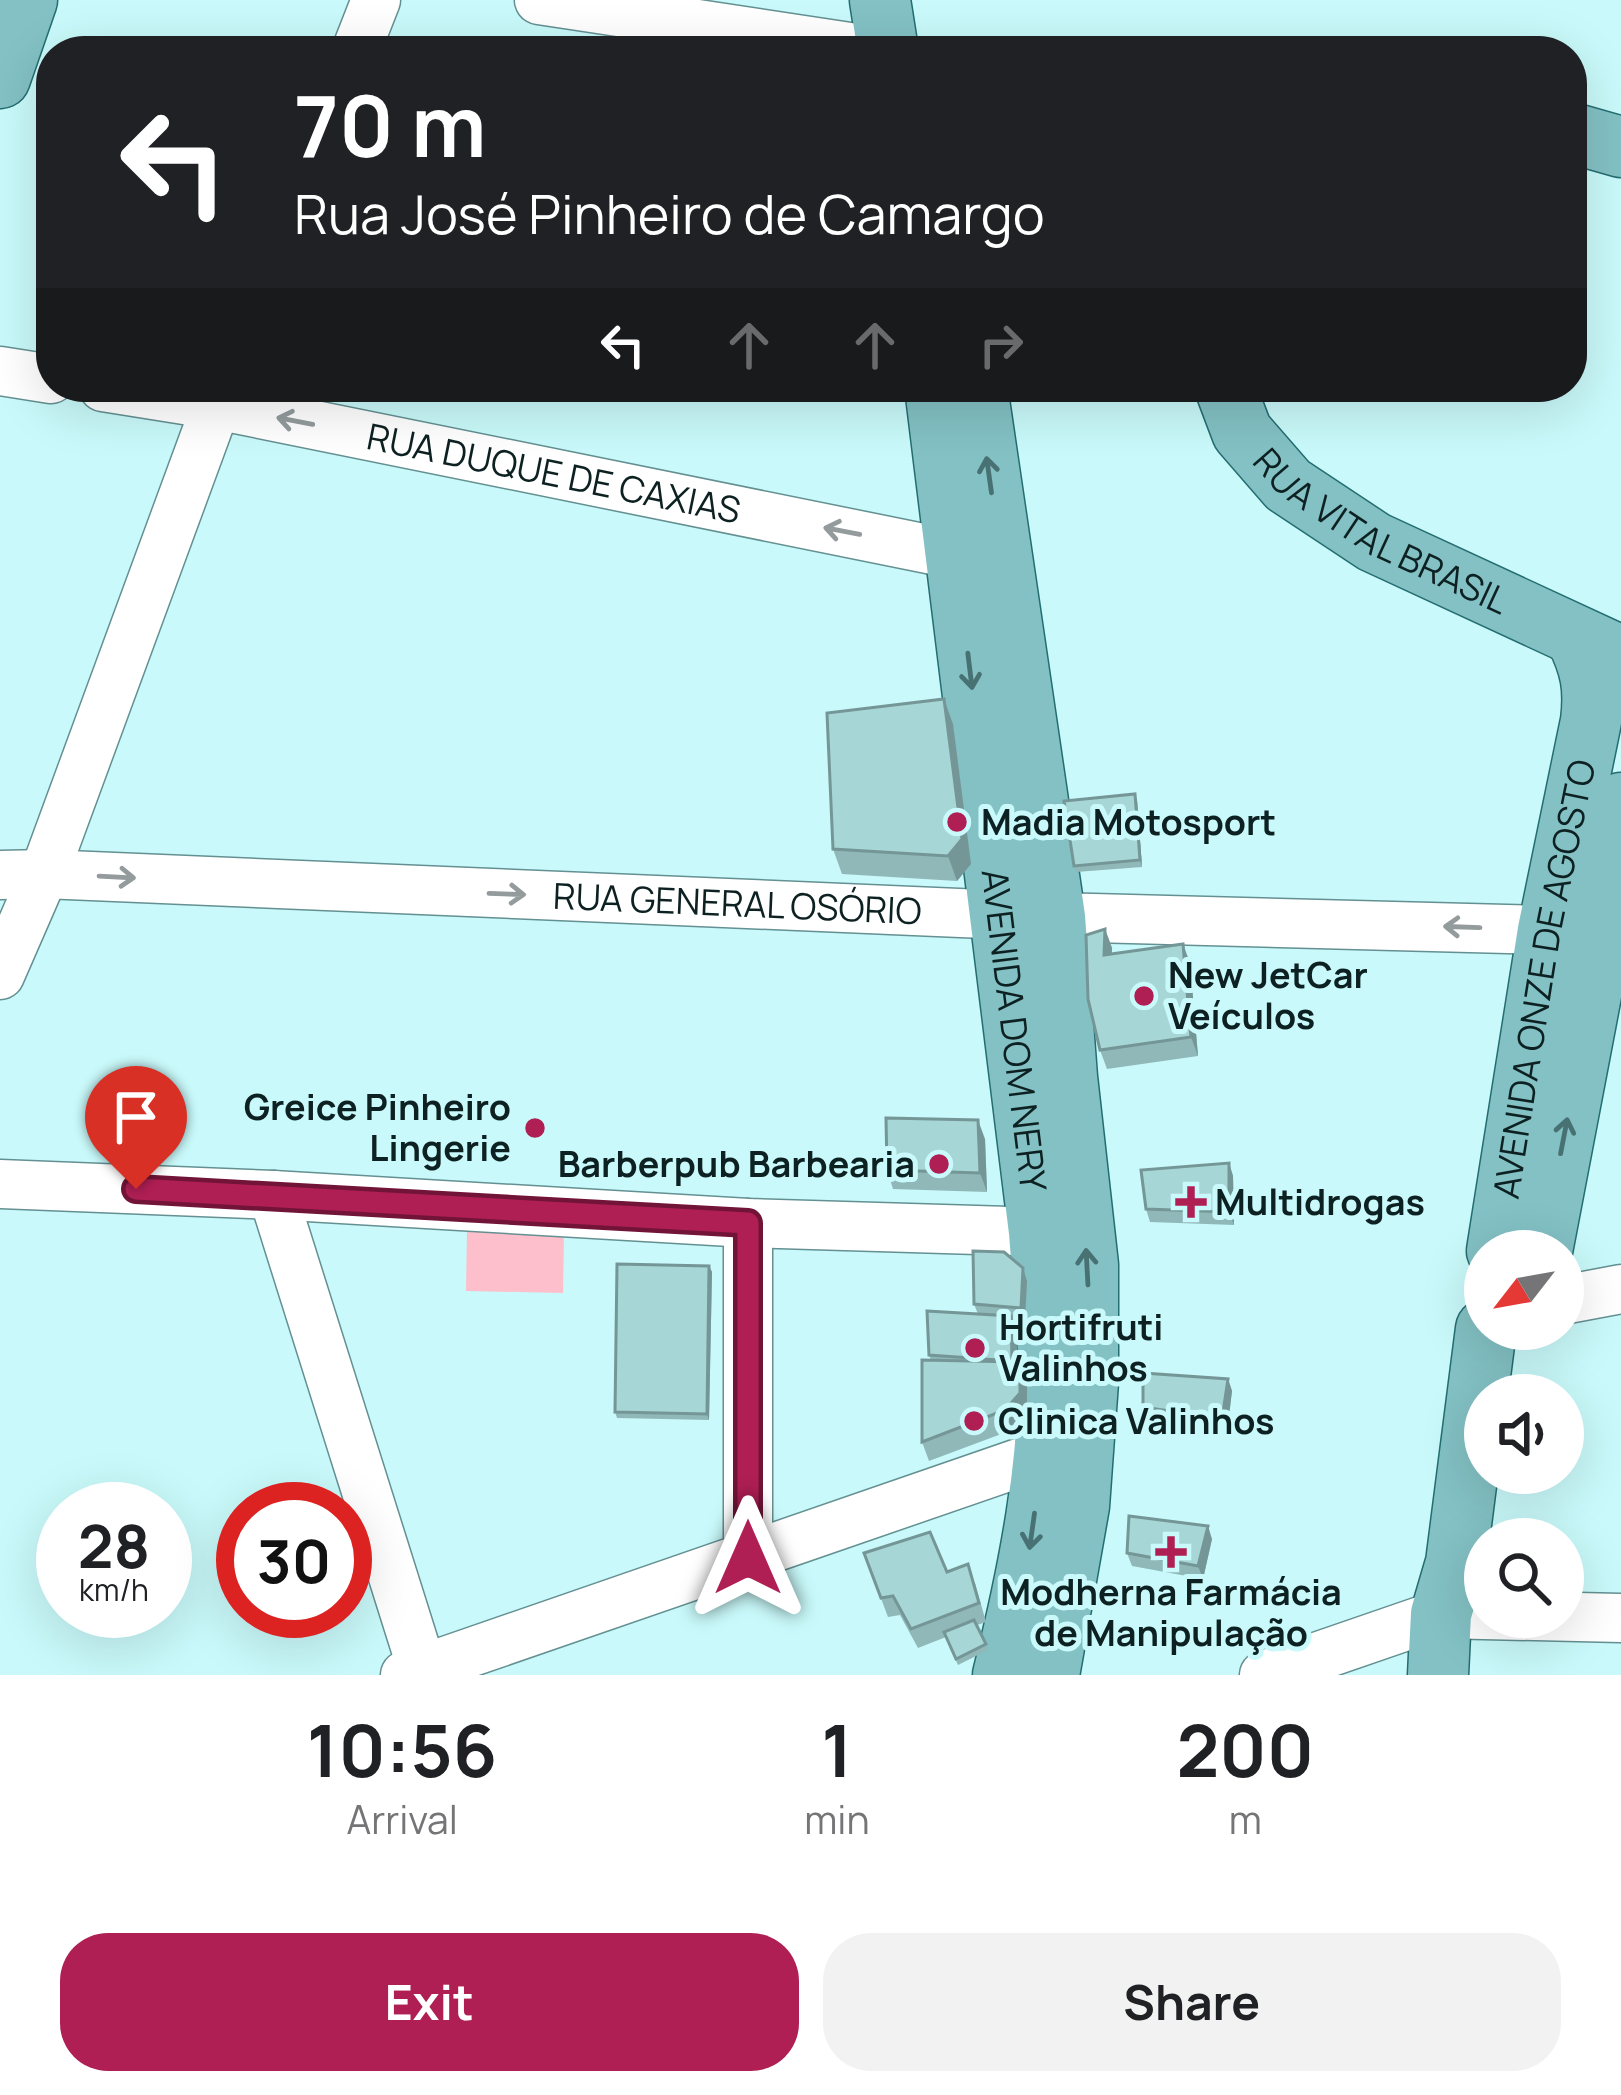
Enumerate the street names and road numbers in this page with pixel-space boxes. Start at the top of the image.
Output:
street label: RUA DUQUE DE CAXIAS [363,411,745,535]
street label: RUA VITAL BRASIL [1243,437,1517,625]
street label: AVENIDA ONZE DE AGOSTO [1481,755,1606,1202]
street label: AVENIDA DOM NERY [971,866,1059,1195]
street label: RUA GENERAL OSÓRIO [552,871,923,935]

